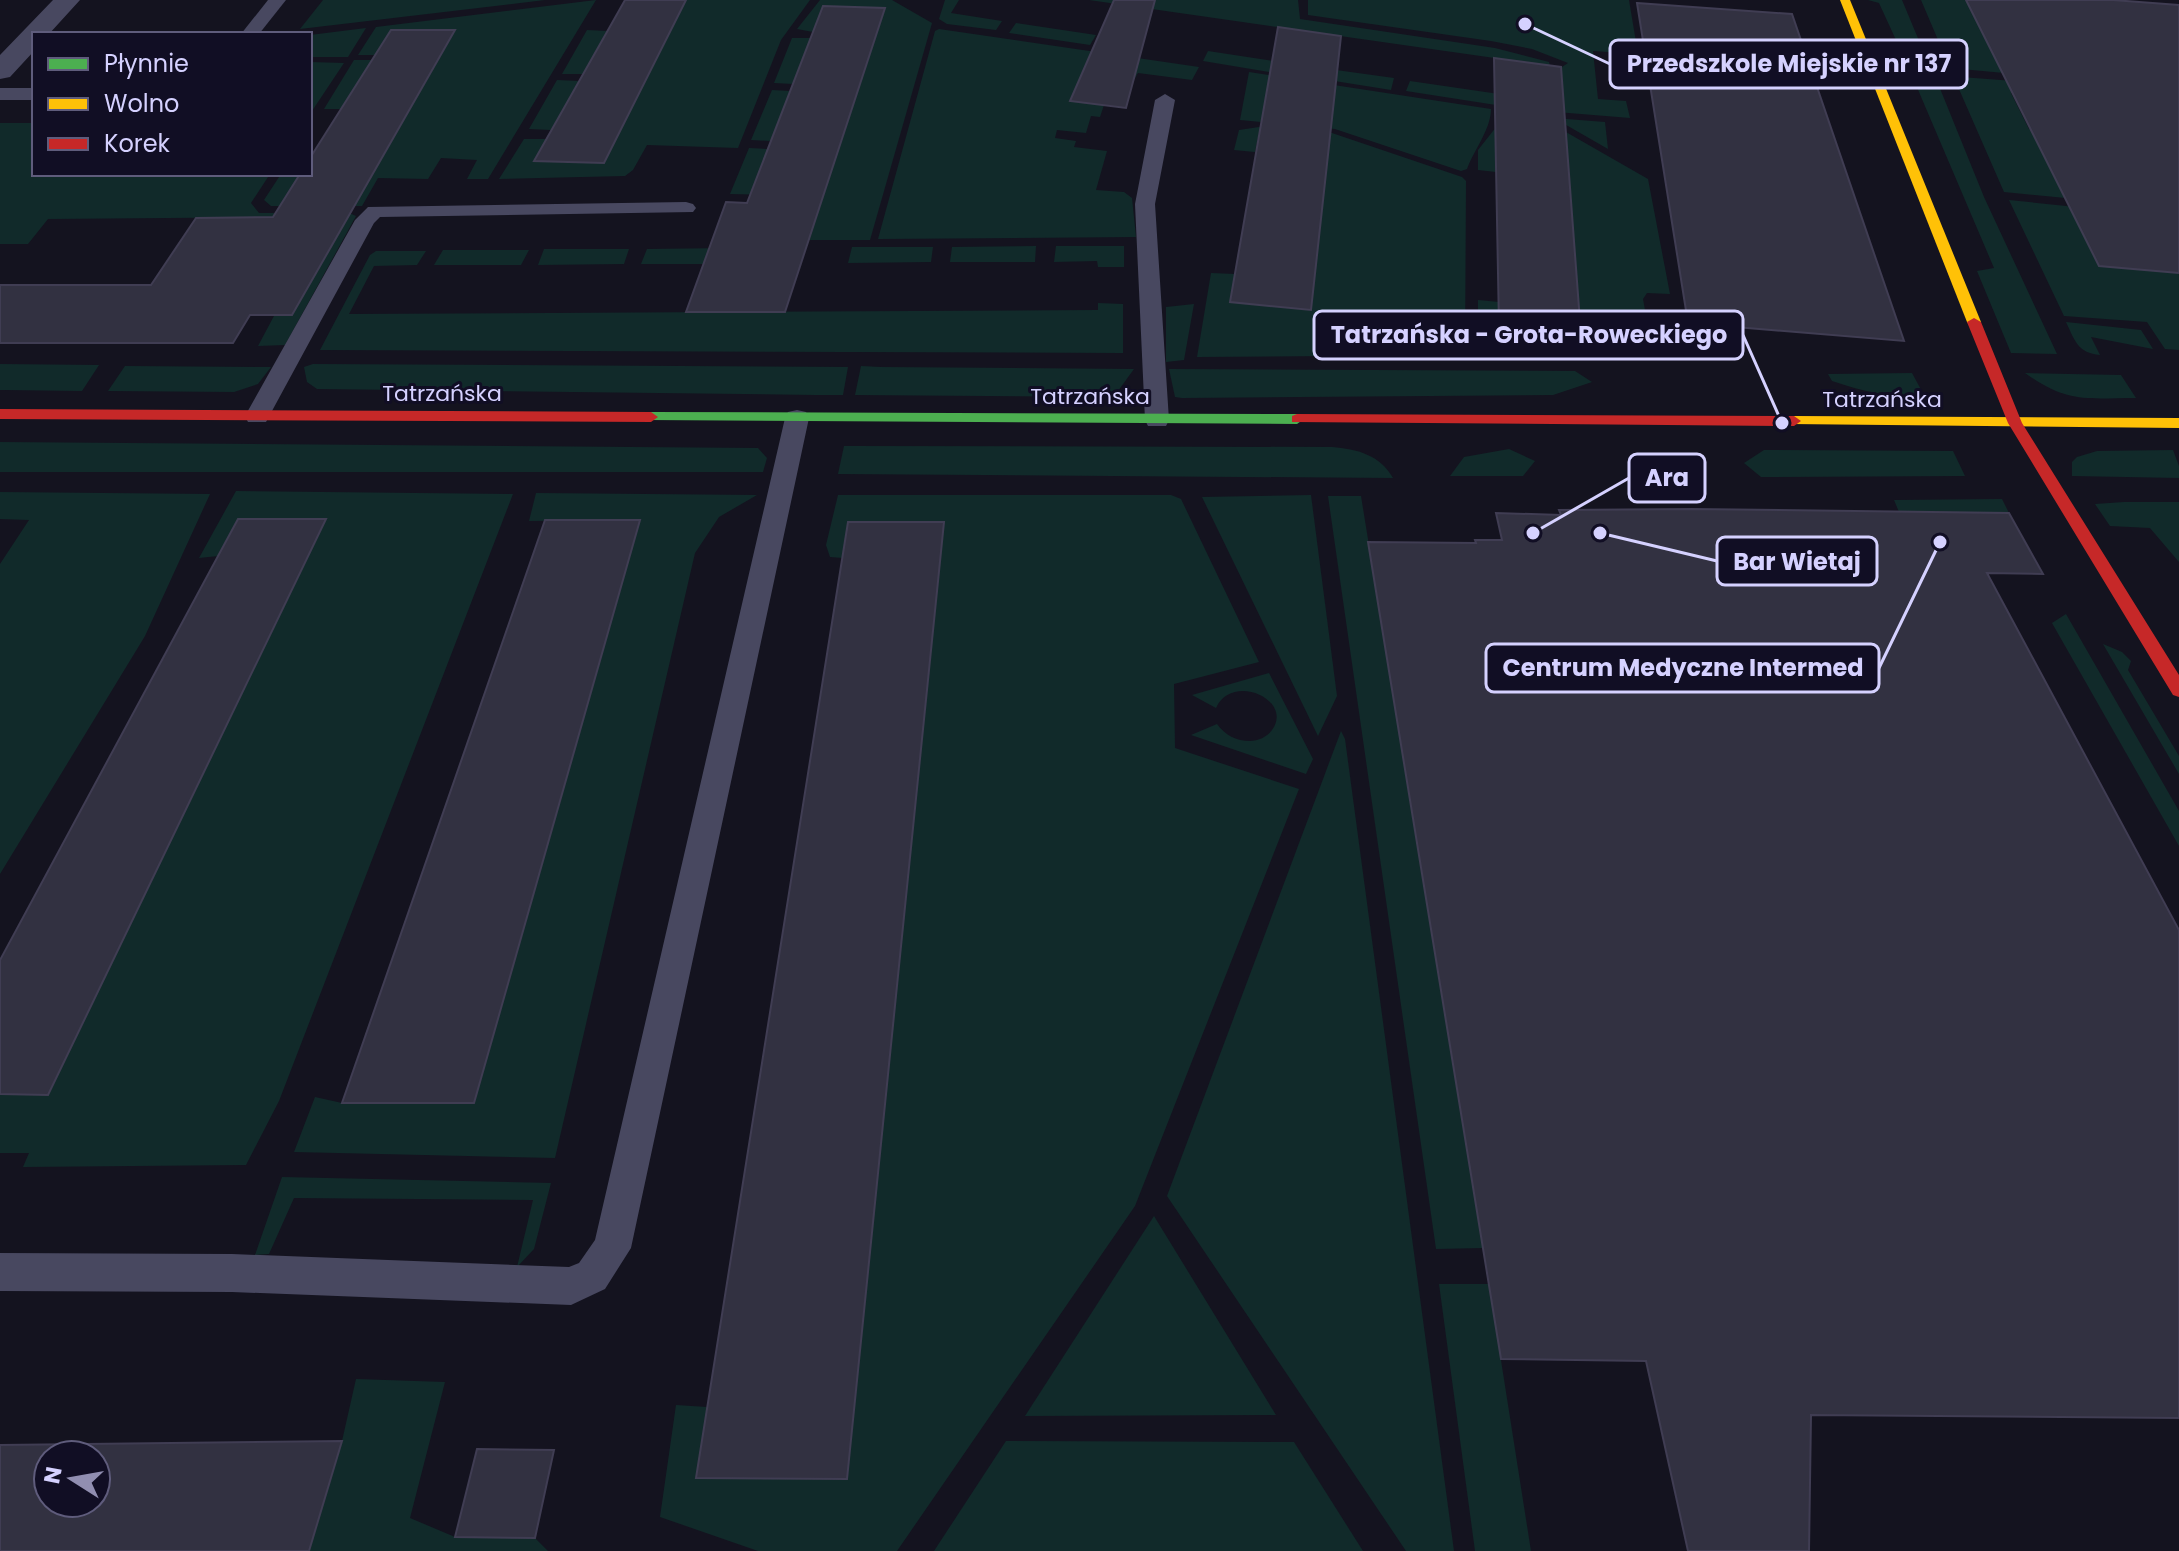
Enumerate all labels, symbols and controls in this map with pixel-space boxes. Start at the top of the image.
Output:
legend [32,32,312,176]
callout: Przedszkole Miejskie nr 137 [1610,40,1967,88]
text: Płynnie [104,47,189,80]
text: Przedszkole Miejskie nr 137 [1627,47,1951,80]
text: Wolno [104,87,179,120]
text: Korek [104,127,171,160]
callout: Tatrzańska - Grota-Roweckiego [1314,311,1743,359]
text: Tatrzańska - Grota-Roweckiego [1331,318,1727,351]
street label: Tatrzańska [382,378,502,409]
street label: Tatrzańska [1030,381,1150,412]
street label: Tatrzańska [1822,384,1942,415]
callout: Ara [1629,454,1705,502]
text: Ara [1645,461,1689,494]
callout: Bar Wietaj [1717,537,1877,585]
text: Bar Wietaj [1733,545,1861,578]
callout: Centrum Medyczne Intermed [1486,644,1879,692]
text: Centrum Medyczne Intermed [1502,651,1864,684]
north arrow [32,1439,112,1519]
text: N [36,1464,70,1486]

